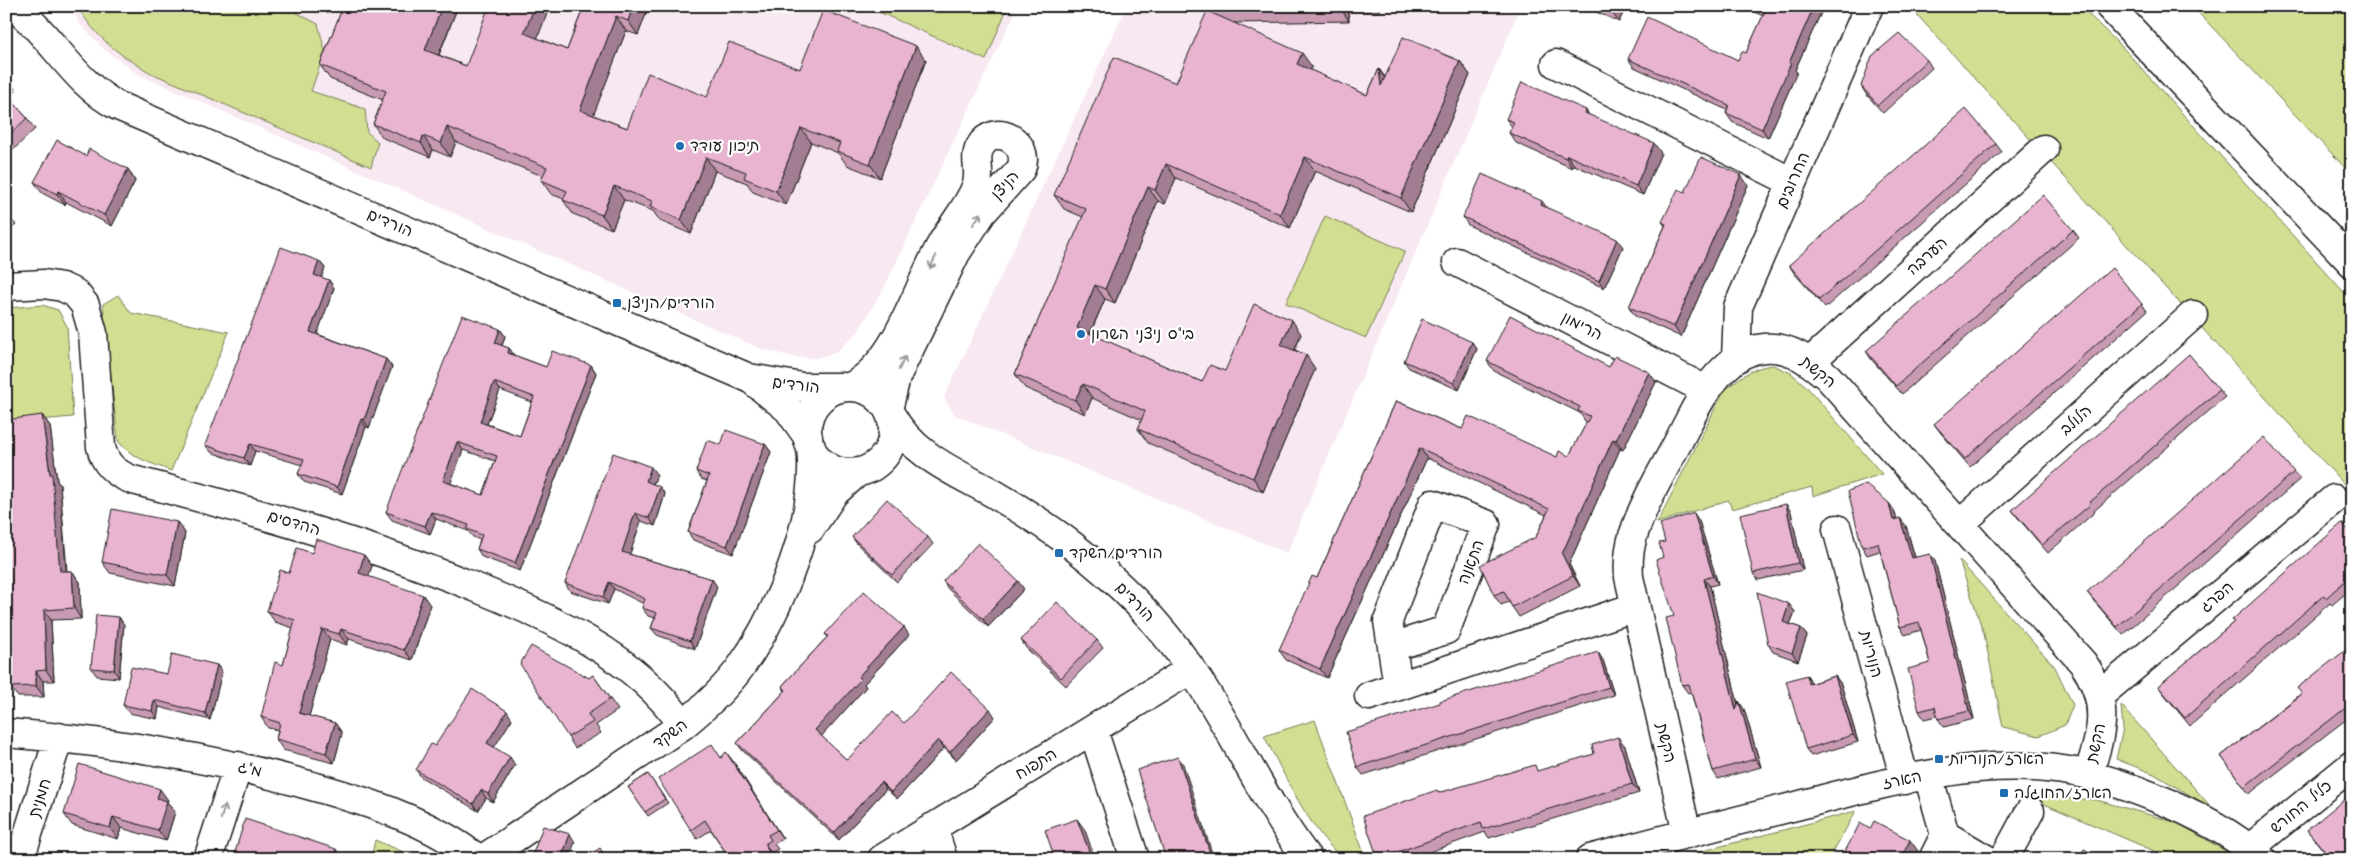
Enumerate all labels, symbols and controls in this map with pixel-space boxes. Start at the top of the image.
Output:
place label: תיכון עודד [690,135,759,157]
marker: תיכון עודד [674,140,686,152]
street label: החרובים [1771,148,1815,212]
street label: הניצן [986,165,1024,205]
street label: הורדים [364,204,416,242]
one-way arrow [972,213,982,227]
street label: הערבה [1902,232,1952,280]
one-way arrow [927,254,937,269]
place label: הורדים/הניצן [627,292,715,314]
marker: הורדים/הניצן [611,297,623,309]
street label: הרימון [1558,306,1606,346]
place label: בי"ס ניצני השרון [1091,323,1194,345]
marker: בי"ס ניצני השרון [1075,328,1087,340]
street label: הקשת [1795,350,1840,393]
one-way arrow [898,356,908,371]
street label: הורדים [771,371,821,399]
street label: הלולב [2055,400,2097,440]
street label: ההדסים [265,505,323,541]
street label: התאנה [1452,536,1490,588]
place label: הורדים/השקד [1069,542,1163,564]
marker: הורדים/השקד [1053,547,1065,559]
street label: הפרג [2195,576,2239,618]
street label: הורדים [1110,577,1160,627]
street label: הנוריות [1854,627,1888,680]
street label: השקד [648,714,692,754]
street label: הקשת [1651,720,1681,765]
street label: הקשת [2081,721,2111,766]
street label: התפוח [1011,743,1061,785]
place label: הארז/הנוריות [1948,748,2044,770]
marker: הארז/הנוריות [1933,753,1945,765]
street label: מ"ג [236,755,264,783]
street label: הארז [1880,765,1924,795]
street label: חמנית [23,775,57,821]
street label: כליל החורש [2265,775,2337,839]
place label: הארז/החוגלה [2014,782,2112,804]
marker: הארז/החוגלה [1998,787,2010,799]
one-way arrow [218,805,228,821]

